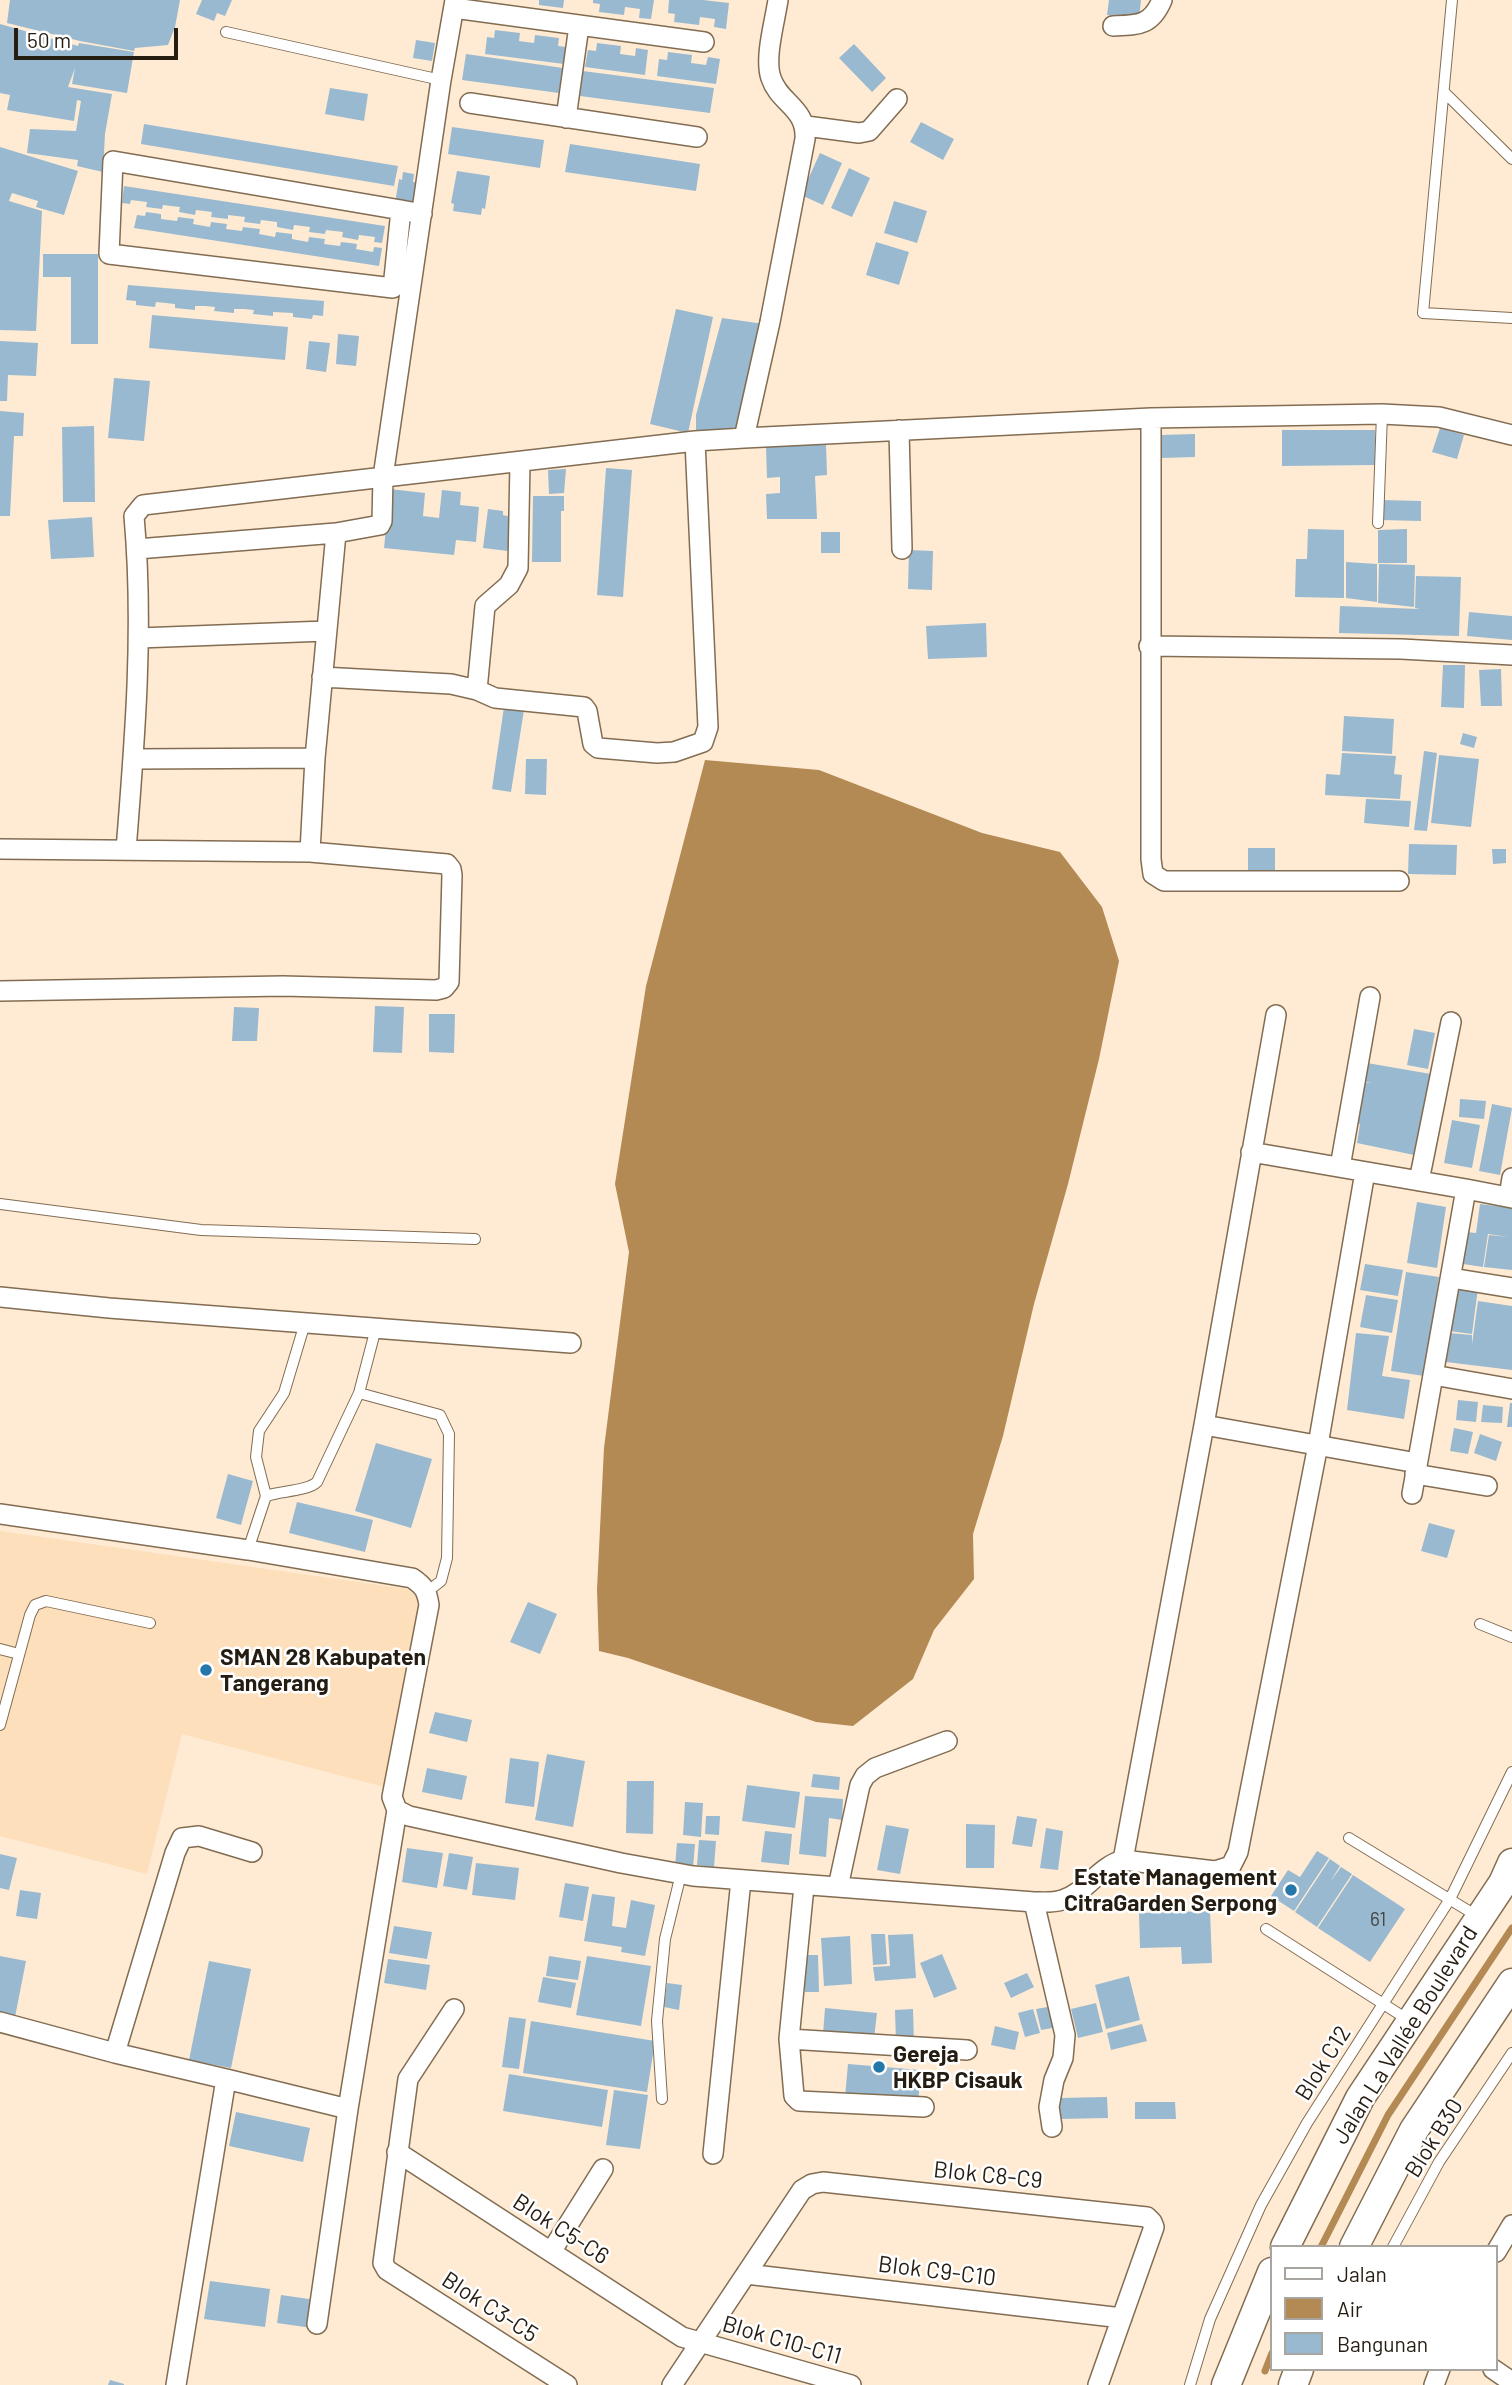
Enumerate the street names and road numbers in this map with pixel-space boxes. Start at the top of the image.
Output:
street label: Jalan La Vallée Boulevard [1326,1921,1484,2149]
street label: Blok C12 [1289,2021,1357,2105]
street label: Blok B30 [1399,2094,1469,2182]
street label: Blok C8-C9 [932,2156,1044,2194]
street label: Blok C5-C6 [508,2188,614,2270]
street label: Blok C9-C10 [877,2250,997,2292]
street label: Blok C3-C5 [437,2266,543,2348]
street label: Blok C10-C11 [719,2310,845,2370]

